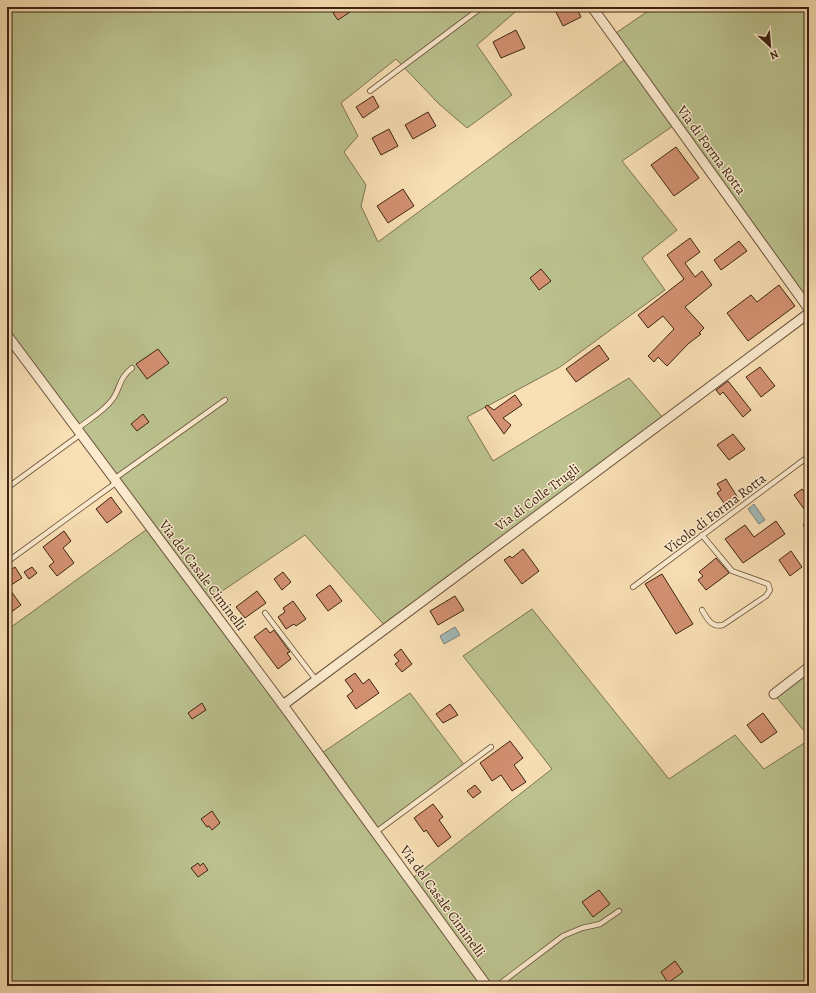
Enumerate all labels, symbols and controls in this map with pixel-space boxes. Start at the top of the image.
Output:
north arrow [750,26,790,66]
text: N [767,46,781,63]
street label: Via di Forma Rotta [672,101,751,199]
street label: Via di Colle Trugli [490,459,584,536]
street label: Vicolo di Forma Rotta [660,469,770,559]
street label: Via del Casale Ciminelli [154,515,250,635]
street label: Via del Casale Ciminelli [395,841,490,961]

